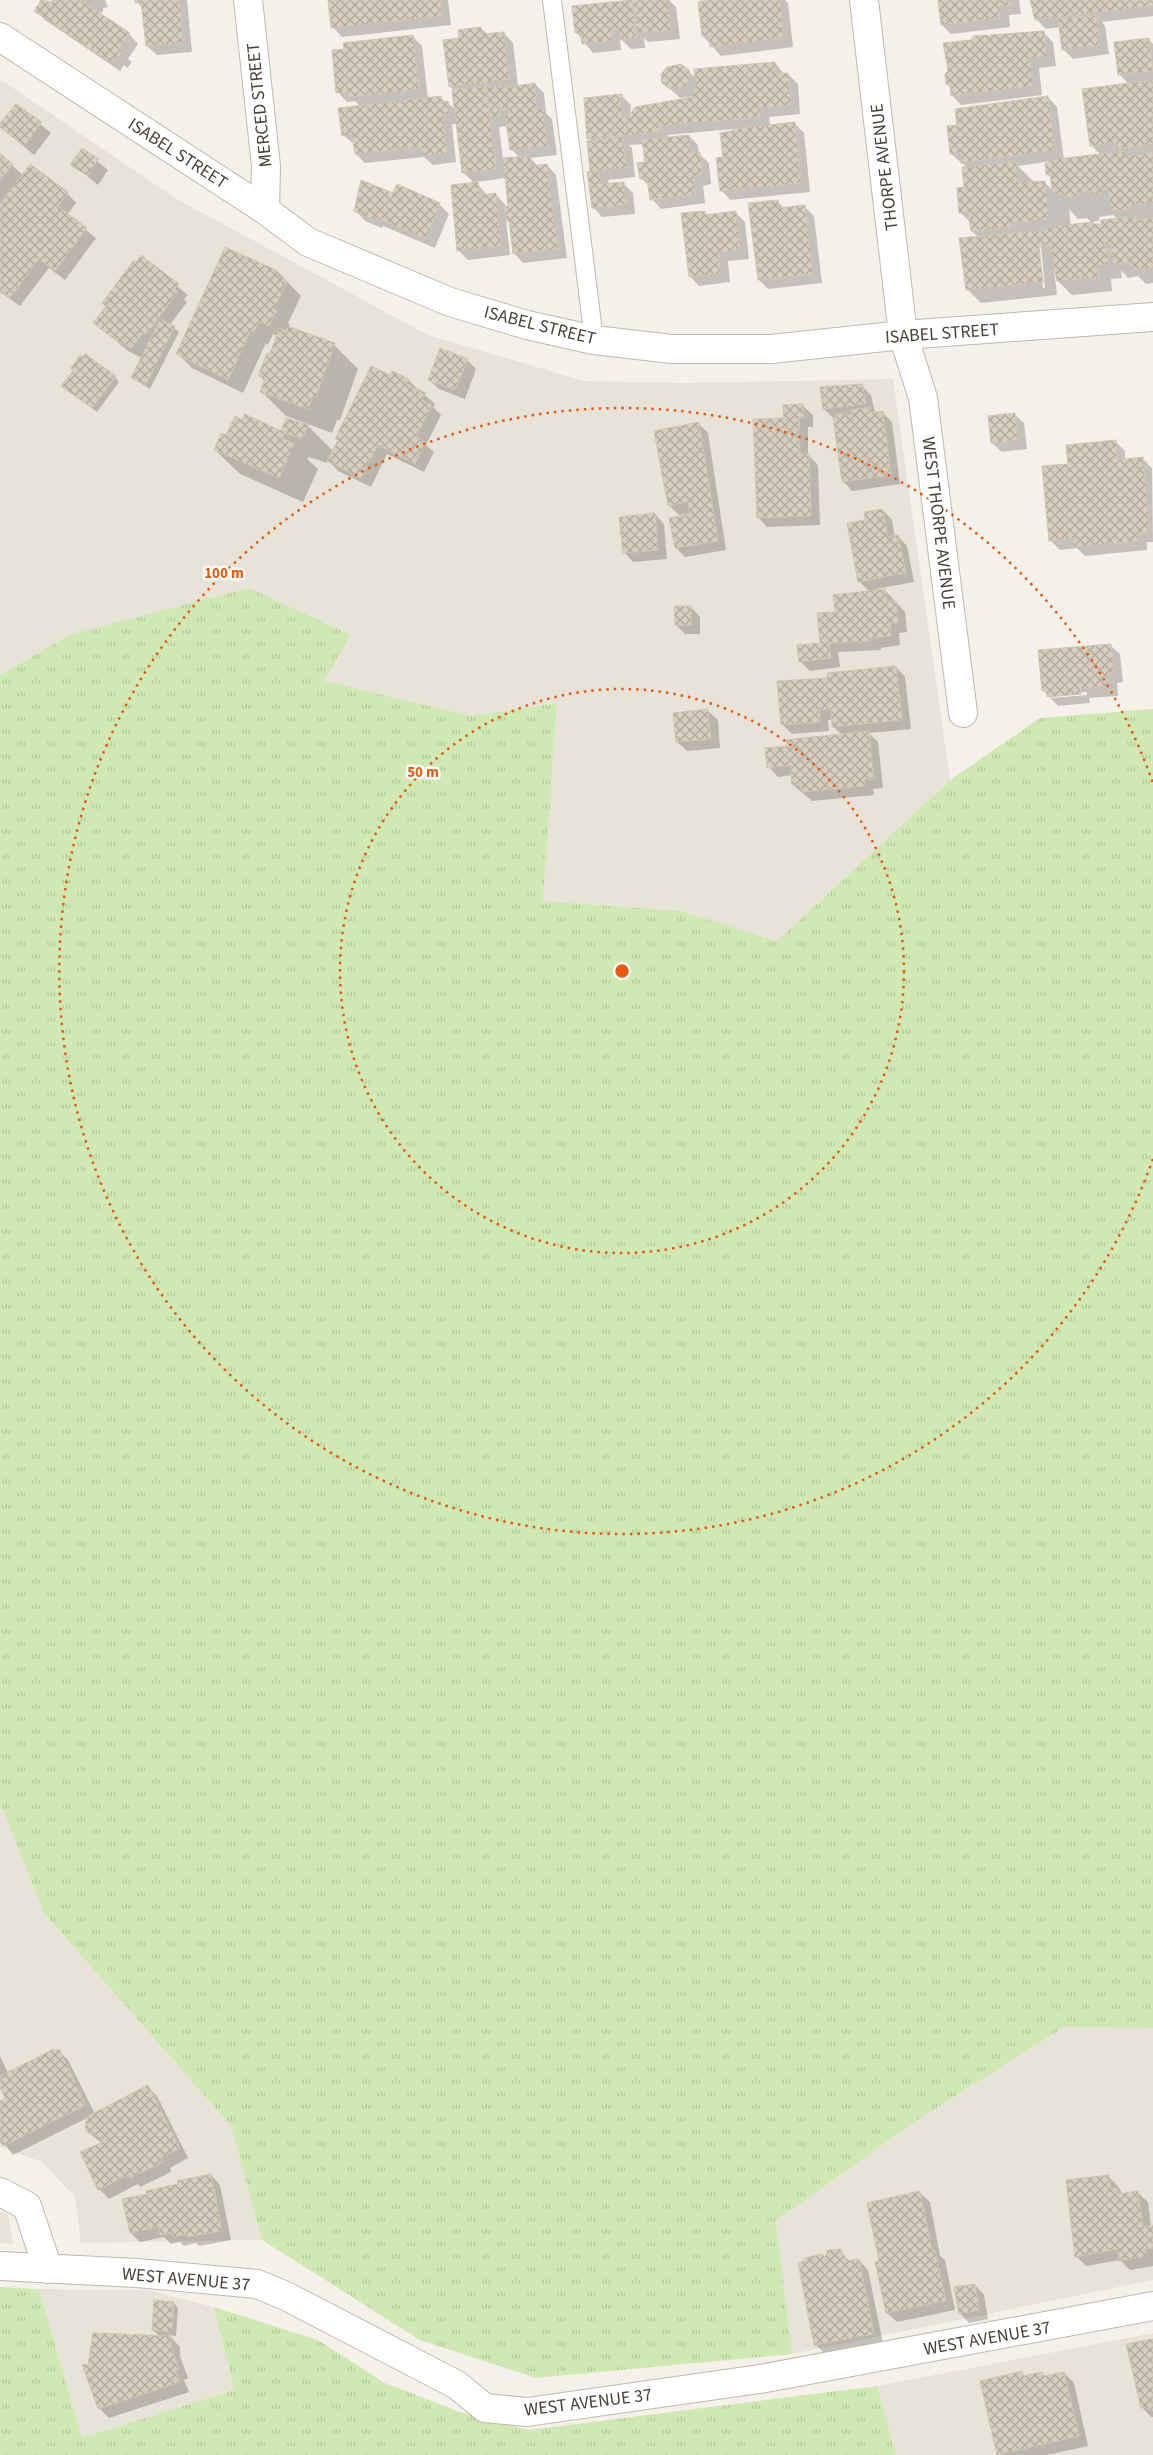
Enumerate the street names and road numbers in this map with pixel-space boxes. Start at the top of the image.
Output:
street label: MERCED STREET [240,41,278,168]
street label: THORPE AVENUE [864,102,905,232]
street label: ISABEL STREET [123,112,233,195]
street label: ISABEL STREET [481,300,599,352]
street label: ISABEL STREET [884,317,1000,350]
street label: WEST THORPE AVENUE [915,435,962,611]
street label: WEST AVENUE 37 [121,2261,251,2298]
street label: WEST AVENUE 37 [922,2315,1053,2362]
street label: WEST AVENUE 37 [523,2382,653,2423]

